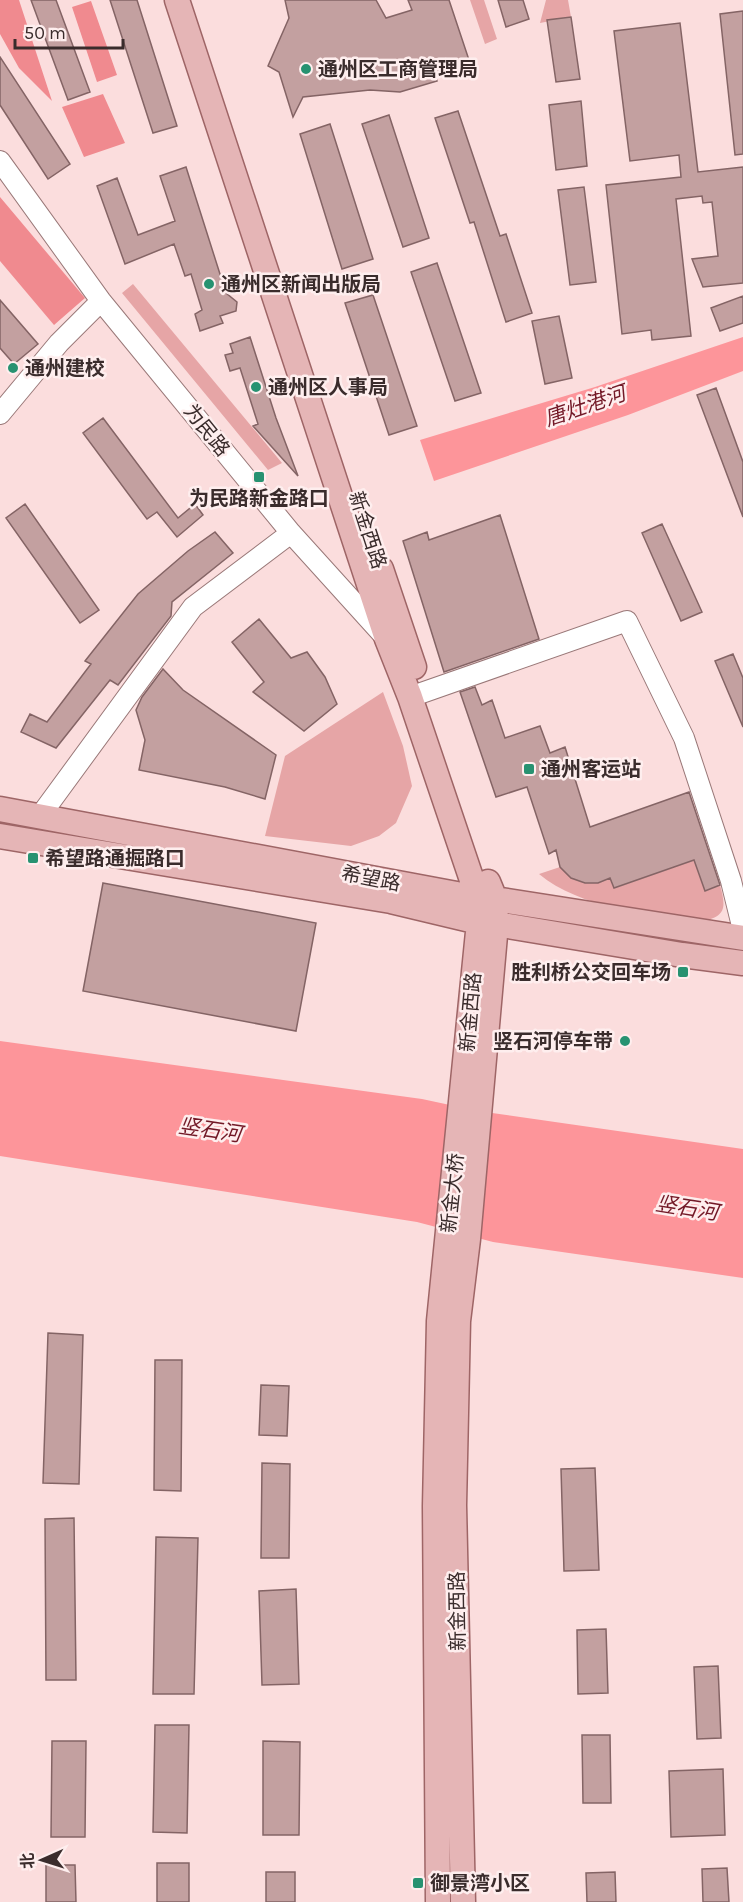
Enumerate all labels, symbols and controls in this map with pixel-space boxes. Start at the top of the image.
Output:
scale bar [15,12,123,50]
text: 50 m [24,22,66,44]
place label: 通州区工商管理局 [318,58,478,81]
marker: 通州区工商管理局 [299,62,313,76]
place label: 通州区新闻出版局 [221,273,381,296]
marker: 通州区新闻出版局 [202,277,216,291]
place label: 通州建校 [25,357,105,380]
marker: 通州建校 [6,361,20,375]
place label: 通州区人事局 [268,376,388,399]
marker: 通州区人事局 [249,380,263,394]
water label: 唐灶港河 [541,380,632,431]
street label: 为民路 [179,400,234,461]
marker: 为民路新金路口 [252,470,266,484]
place label: 为民路新金路口 [189,487,329,510]
street label: 新金西路 [344,489,391,572]
place label: 通州客运站 [541,758,641,781]
marker: 通州客运站 [522,762,536,776]
place label: 希望路通掘路口 [45,847,185,870]
marker: 希望路通掘路口 [26,851,40,865]
street label: 希望路 [339,861,403,896]
place label: 胜利桥公交回车场 [511,961,671,984]
marker: 胜利桥公交回车场 [676,965,690,979]
street label: 新金西路 [456,971,485,1053]
place label: 竖石河停车带 [493,1030,613,1053]
marker: 竖石河停车带 [618,1034,632,1048]
water label: 竖石河 [177,1114,247,1147]
street label: 新金大桥 [437,1152,468,1234]
water label: 竖石河 [654,1191,724,1225]
street label: 新金西路 [445,1571,470,1651]
north arrow [12,1830,72,1890]
text: 北 [18,1852,37,1869]
place label: 御景湾小区 [430,1872,530,1895]
marker: 御景湾小区 [411,1876,425,1890]

